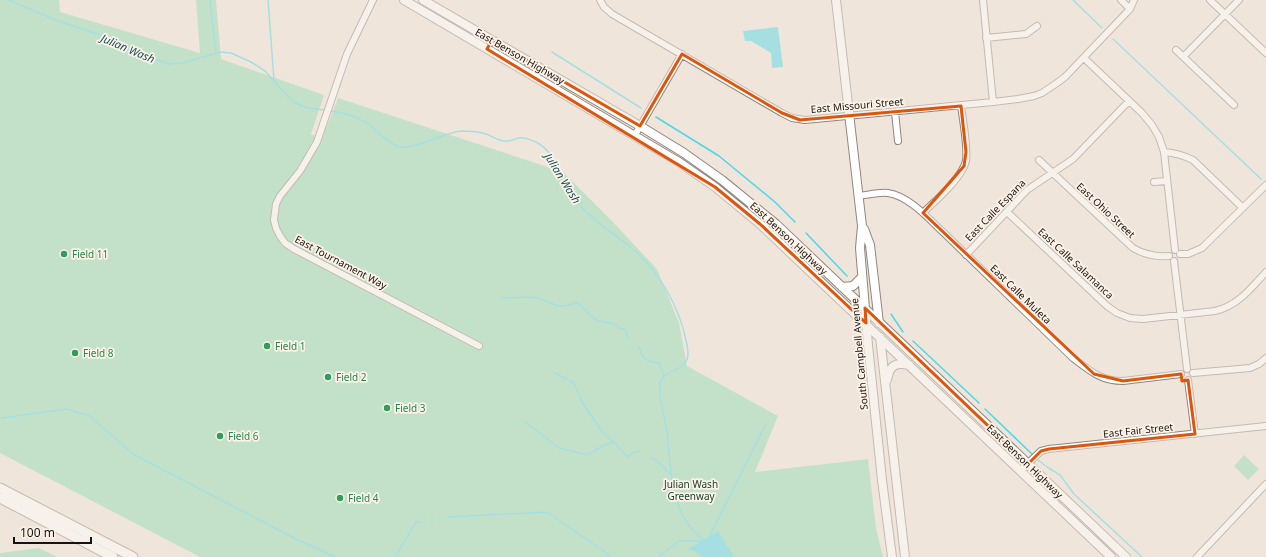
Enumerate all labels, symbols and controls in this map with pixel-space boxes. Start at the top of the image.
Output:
street label: East Benson Highway [473,25,568,88]
water label: Julian Wash [97,29,157,66]
street label: East Missouri Street [810,94,904,116]
water label: Julian Wash [540,148,584,206]
street label: East Calle Espana [962,176,1028,244]
street label: East Ohio Street [1074,179,1139,241]
street label: East Benson Highway [747,198,831,278]
street label: East Calle Salamanca [1035,224,1117,302]
street label: East Tournament Way [293,232,390,293]
place label: Field 11 [72,247,108,261]
marker: Field 11 [59,249,69,259]
street label: East Calle Muleta [987,261,1055,327]
street label: South Campbell Avenue [847,297,871,410]
place label: Field 1 [275,339,305,353]
marker: Field 1 [262,341,272,351]
place label: Field 8 [83,346,114,360]
marker: Field 8 [70,348,80,358]
place label: Field 2 [336,370,367,384]
marker: Field 2 [323,372,333,382]
place label: Field 3 [395,401,426,415]
marker: Field 3 [382,403,392,413]
street label: East Fair Street [1102,419,1174,441]
street label: East Benson Highway [984,421,1067,502]
place label: Field 6 [228,429,259,443]
marker: Field 6 [215,431,225,441]
park label: Julian Wash Greenway [663,477,718,503]
place label: Field 4 [348,491,379,505]
marker: Field 4 [335,493,345,503]
scale bar [14,519,91,545]
text: 100 m [20,524,55,541]

